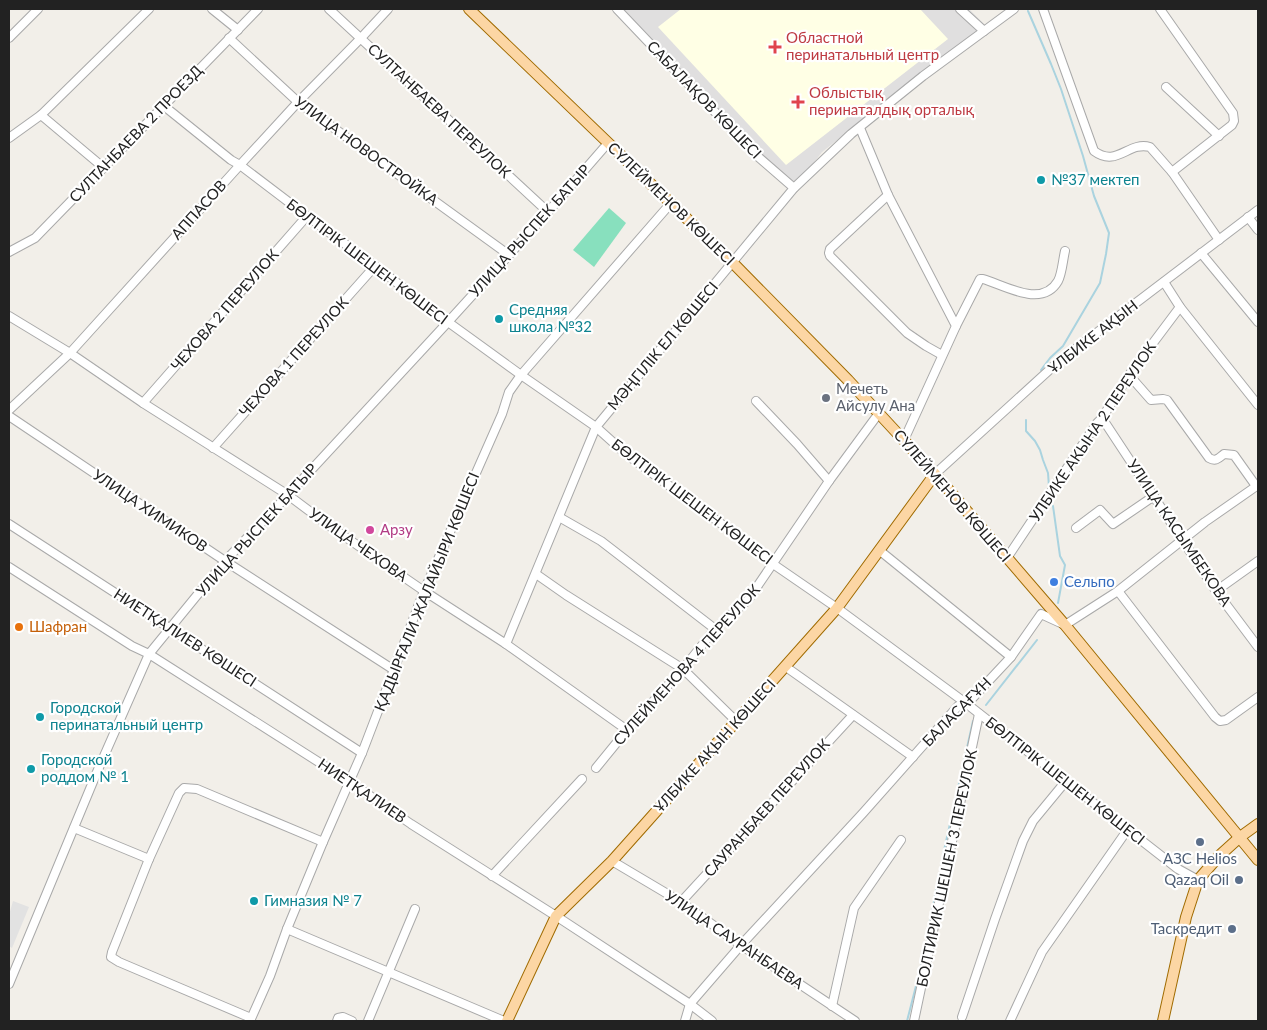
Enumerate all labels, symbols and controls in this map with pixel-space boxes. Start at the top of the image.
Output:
place label: Областной перинатальный центр [786,28,939,63]
street label: САБАЛАҚОВ КӨШЕСІ [644,37,766,162]
street label: СУЛТАНБАЕВА ПЕРЕУЛОК [364,39,515,181]
marker: Областной перинатальный центр [768,40,782,54]
street label: СУЛТАНБАЕВА 2 ПРОЕЗД [65,61,206,206]
place label: Облыстық перинаталдық орталық [809,83,975,118]
street label: УЛИЦА НОВОСТРОЙКА [291,92,443,209]
marker: Облыстық перинаталдық орталық [791,95,805,109]
street label: СҮЛЕЙМЕНОВ КӨШЕСІ [605,138,739,269]
street label: УЛИЦА РЫСПЕК БАТЫР [465,160,594,300]
place label: №37 мектеп [1051,170,1140,188]
marker: №37 мектеп [1035,174,1047,186]
street label: АППАСОВ [167,176,230,243]
street label: БӨЛТІРІК ШЕШЕН КӨШЕСІ [283,195,452,328]
street label: ЧЕХОВА 2 ПЕРЕУЛОК [167,245,282,374]
street label: МӘҢГІЛІК ЕЛ КӨШЕСІ [603,278,721,413]
street label: ЧЕХОВА 1 ПЕРЕУЛОК [235,293,352,420]
street label: ҰЛБИКЕ АҚЫН [1044,296,1141,377]
place label: Средняя школа №32 [509,300,592,335]
marker: Средняя школа №32 [493,313,505,325]
street label: УЛБИКЕ АКЫНА 2 ПЕРЕУЛОК [1025,338,1159,525]
place label: Мечеть Айсулу Ана [836,379,915,414]
marker: Мечеть Айсулу Ана [820,392,832,404]
street label: СҮЛЕЙМЕНОВ КӨШЕСІ [890,426,1015,565]
street label: БӨЛТІРІК ШЕШЕН КӨШЕСІ [608,435,777,568]
street label: УЛИЦА КАСЫМБЕКОВА [1124,456,1236,610]
street label: УЛИЦА РЫСПЕК БАТЫР [192,459,321,599]
street label: УЛИЦА ХИМИКОВ [90,465,211,555]
street label: ҚАДЫРҒАЛИ ЖАЛАЙЫРИ КӨШЕСІ [370,470,482,714]
street label: УЛИЦА ЧЕХОВА [306,504,412,585]
place label: Арзу [380,520,413,538]
marker: Арзу [364,524,376,536]
place label: Сельпо [1064,572,1115,590]
marker: Сельпо [1048,576,1060,588]
street label: СУЛЕЙМЕНОВА 4 ПЕРЕУЛОК [609,580,763,749]
street label: НИЕТҚАЛИЕВ КӨШЕСІ [111,584,260,690]
place label: Шафран [29,617,87,635]
marker: Шафран [13,621,25,633]
street label: БАЛАСАҒҰН [918,673,995,750]
street label: ҰЛБИКЕ АҚЫН КӨШЕСІ [650,675,779,816]
place label: Городской перинатальный центр [50,698,203,733]
marker: Городской перинатальный центр [34,711,46,723]
street label: БӨЛТІРІК ШЕШЕН КӨШЕСІ [982,712,1149,848]
street label: САУРАНБАЕВ ПЕРЕУЛОК [700,735,833,880]
street label: БОЛТИРИК ШЕШЕН 3 ПЕРЕУЛОК [912,747,980,988]
place label: Городской роддом № 1 [41,750,129,785]
street label: НИЕТҚАЛИЕВ [315,754,410,826]
marker: Городской роддом № 1 [25,763,37,775]
marker: АЗС Helios [1194,836,1206,848]
place label: АЗС Helios [1163,849,1237,867]
place label: Qazaq Oil [1164,870,1229,888]
marker: Qazaq Oil [1233,874,1245,886]
street label: УЛИЦА САУРАНБАЕВА [662,886,808,993]
place label: Гимназия № 7 [264,891,362,909]
marker: Гимназия № 7 [248,895,260,907]
place label: Таскредит [1151,919,1222,937]
marker: Таскредит [1226,923,1238,935]

